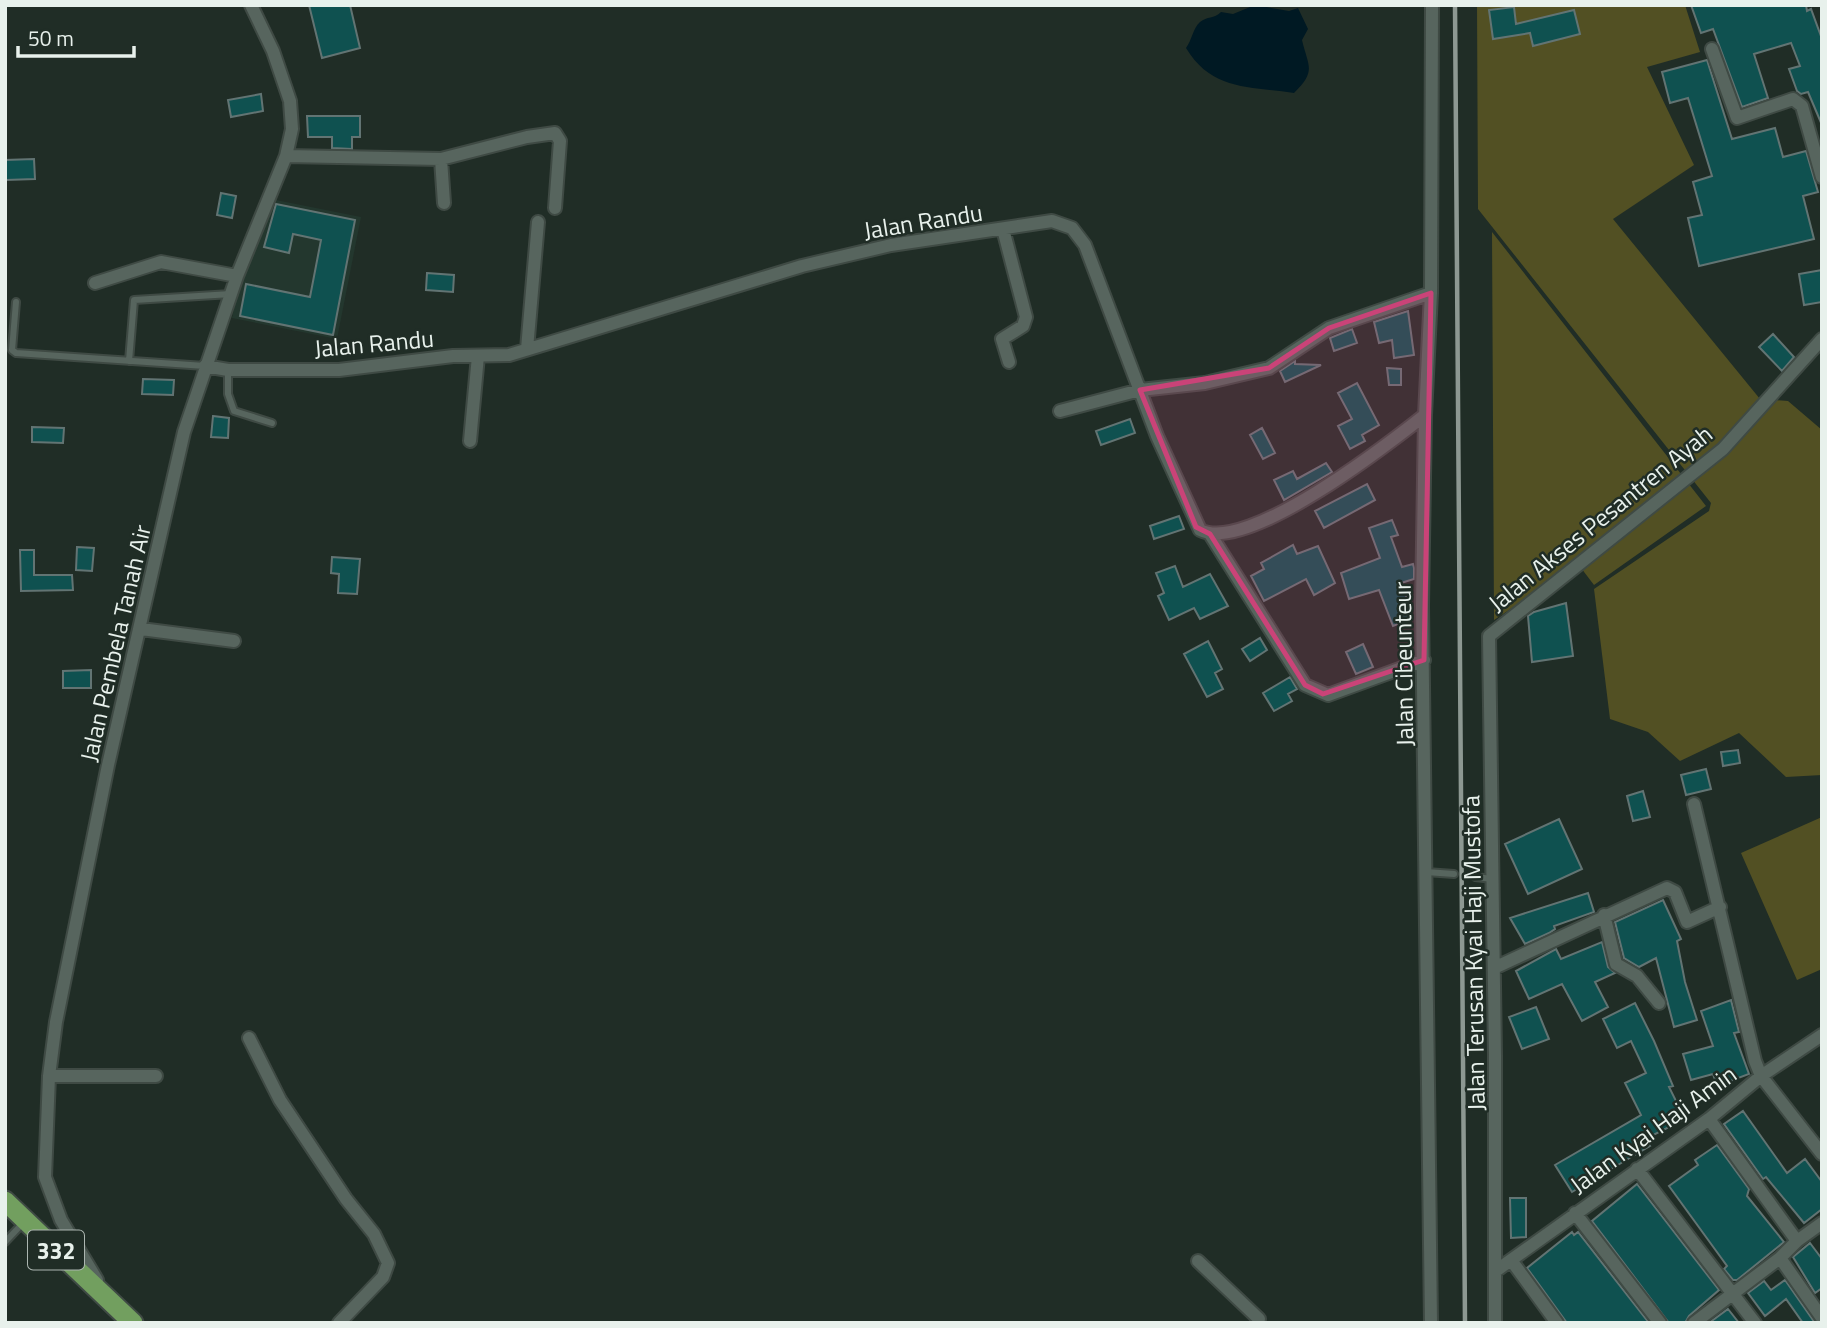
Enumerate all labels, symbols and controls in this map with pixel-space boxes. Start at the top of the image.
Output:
scale bar [18,14,133,58]
text: 50 m [28,22,74,54]
street label: Jalan Randu [861,194,985,248]
street label: Jalan Randu [313,320,435,366]
street label: Jalan Akses Pesantren Ayah [1480,416,1720,620]
street label: Jalan Pembela Tanah Air [70,521,160,765]
street label: Jalan Cibeunteur [1384,581,1422,747]
street label: Jalan Terusan Kyai Haji Mustofa [1452,795,1494,1111]
street label: Jalan Kyai Haji Amin [1562,1056,1744,1202]
road number: 332 [28,1231,84,1270]

